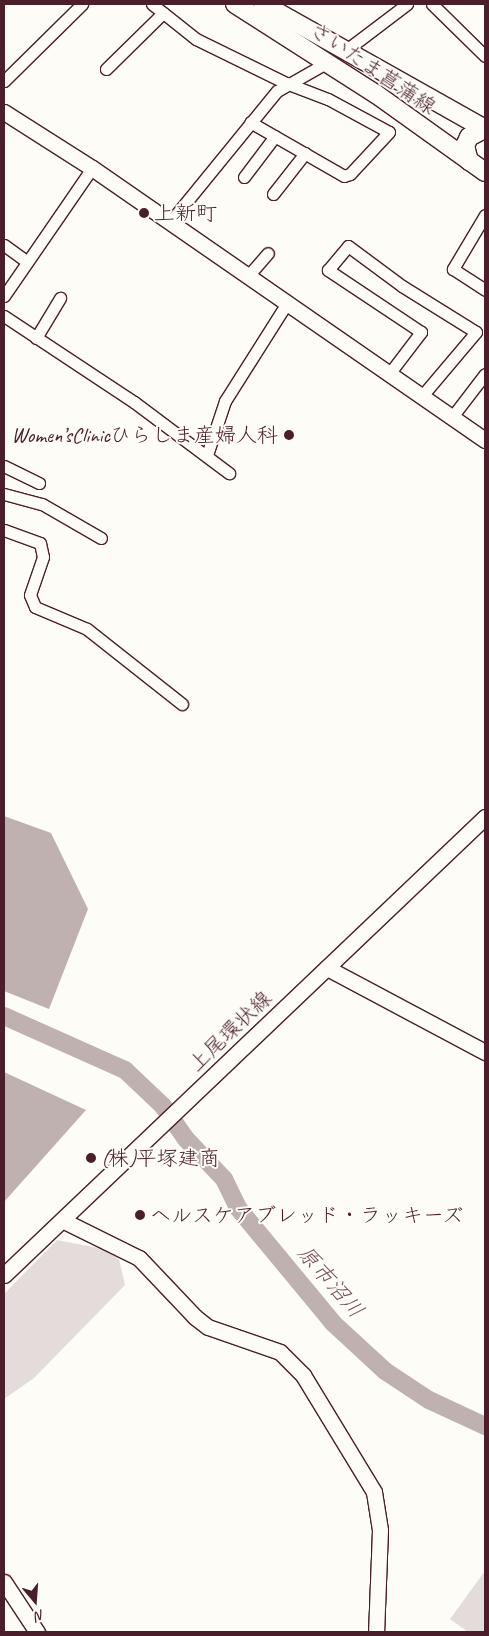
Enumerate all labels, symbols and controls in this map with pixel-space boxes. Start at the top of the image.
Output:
street label: さいたま菖蒲線 [305,16,441,120]
place label: 上新町 [154,200,217,226]
marker: 上新町 [138,207,150,219]
place label: Women’sClinicひらしま産婦人科 [12,422,278,448]
marker: Women’sClinicひらしま産婦人科 [282,428,296,442]
street label: 上尾環状線 [183,985,277,1077]
place label: (株)平塚建商 [101,1145,220,1171]
marker: (株)平塚建商 [85,1152,97,1164]
place label: ヘルスケアブレッド・ラッキーズ [150,1202,465,1228]
marker: ヘルスケアブレッド・ラッキーズ [134,1209,146,1221]
water label: 原市沼川 [291,1240,369,1324]
north arrow [10,1576,60,1626]
text: N [33,1606,47,1625]

